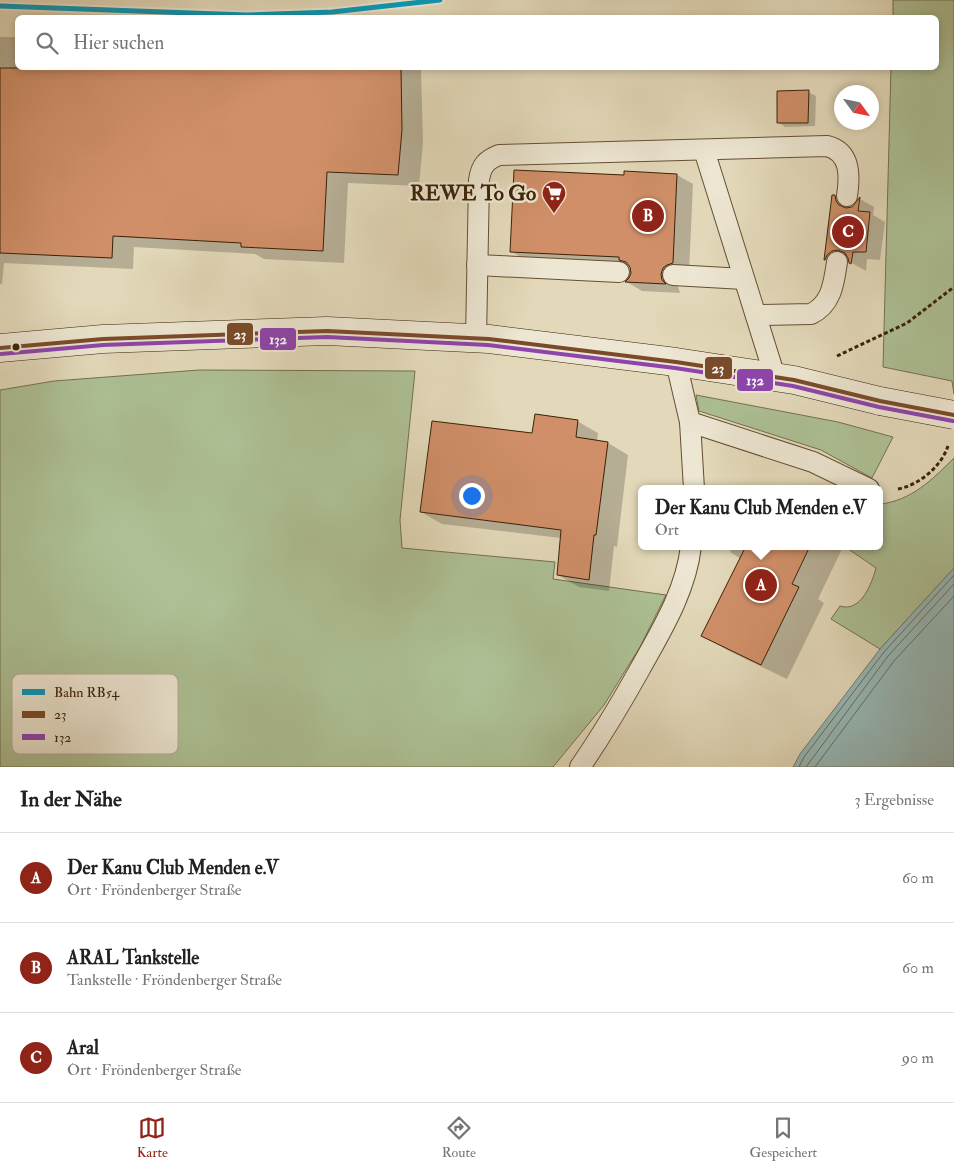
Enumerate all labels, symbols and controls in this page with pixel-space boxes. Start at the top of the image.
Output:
search box [15,15,939,70]
icon: search [33,29,61,57]
text: Hier suchen [73,31,164,55]
north arrow [834,85,879,130]
place label: REWE To Go [410,180,536,207]
supermarket icon: REWE To Go [541,180,567,214]
pin: B [632,197,664,235]
pin: C [832,213,864,251]
line badge: 23 [226,322,254,346]
text: 23 [234,326,246,343]
line badge: 132 [259,327,297,351]
text: 132 [269,331,287,348]
unlabelled marker [11,342,21,352]
line badge: 23 [704,356,733,380]
text: 23 [712,360,724,377]
line badge: 132 [736,368,774,392]
text: 132 [746,372,764,389]
your location [459,483,485,509]
popup [638,485,883,550]
text: Der Kanu Club Menden e.V [655,496,866,520]
text: Ort [655,520,679,540]
pin: A [745,566,777,604]
legend [12,674,178,754]
text: Bahn RB54 [54,684,120,701]
text: 23 [54,706,66,723]
text: 132 [54,729,71,746]
text: In der Nähe [20,786,122,813]
text: 3 Ergebnisse [854,790,934,810]
text: Der Kanu Club Menden e.V [67,856,279,880]
text: A [31,868,41,888]
text: 60 m [902,868,934,888]
text: Ort · Fröndenberger Straße [67,880,242,900]
text: ARAL Tankstelle [67,946,199,970]
text: B [31,958,41,978]
text: 60 m [902,958,934,978]
text: Tankstelle · Fröndenberger Straße [67,970,282,990]
text: Aral [67,1036,99,1060]
text: C [30,1048,42,1068]
text: 90 m [902,1048,934,1068]
text: Ort · Fröndenberger Straße [67,1060,242,1080]
tab: Karte [137,1114,168,1161]
tab: Route [442,1114,476,1161]
tab: Gespeichert [750,1114,817,1161]

